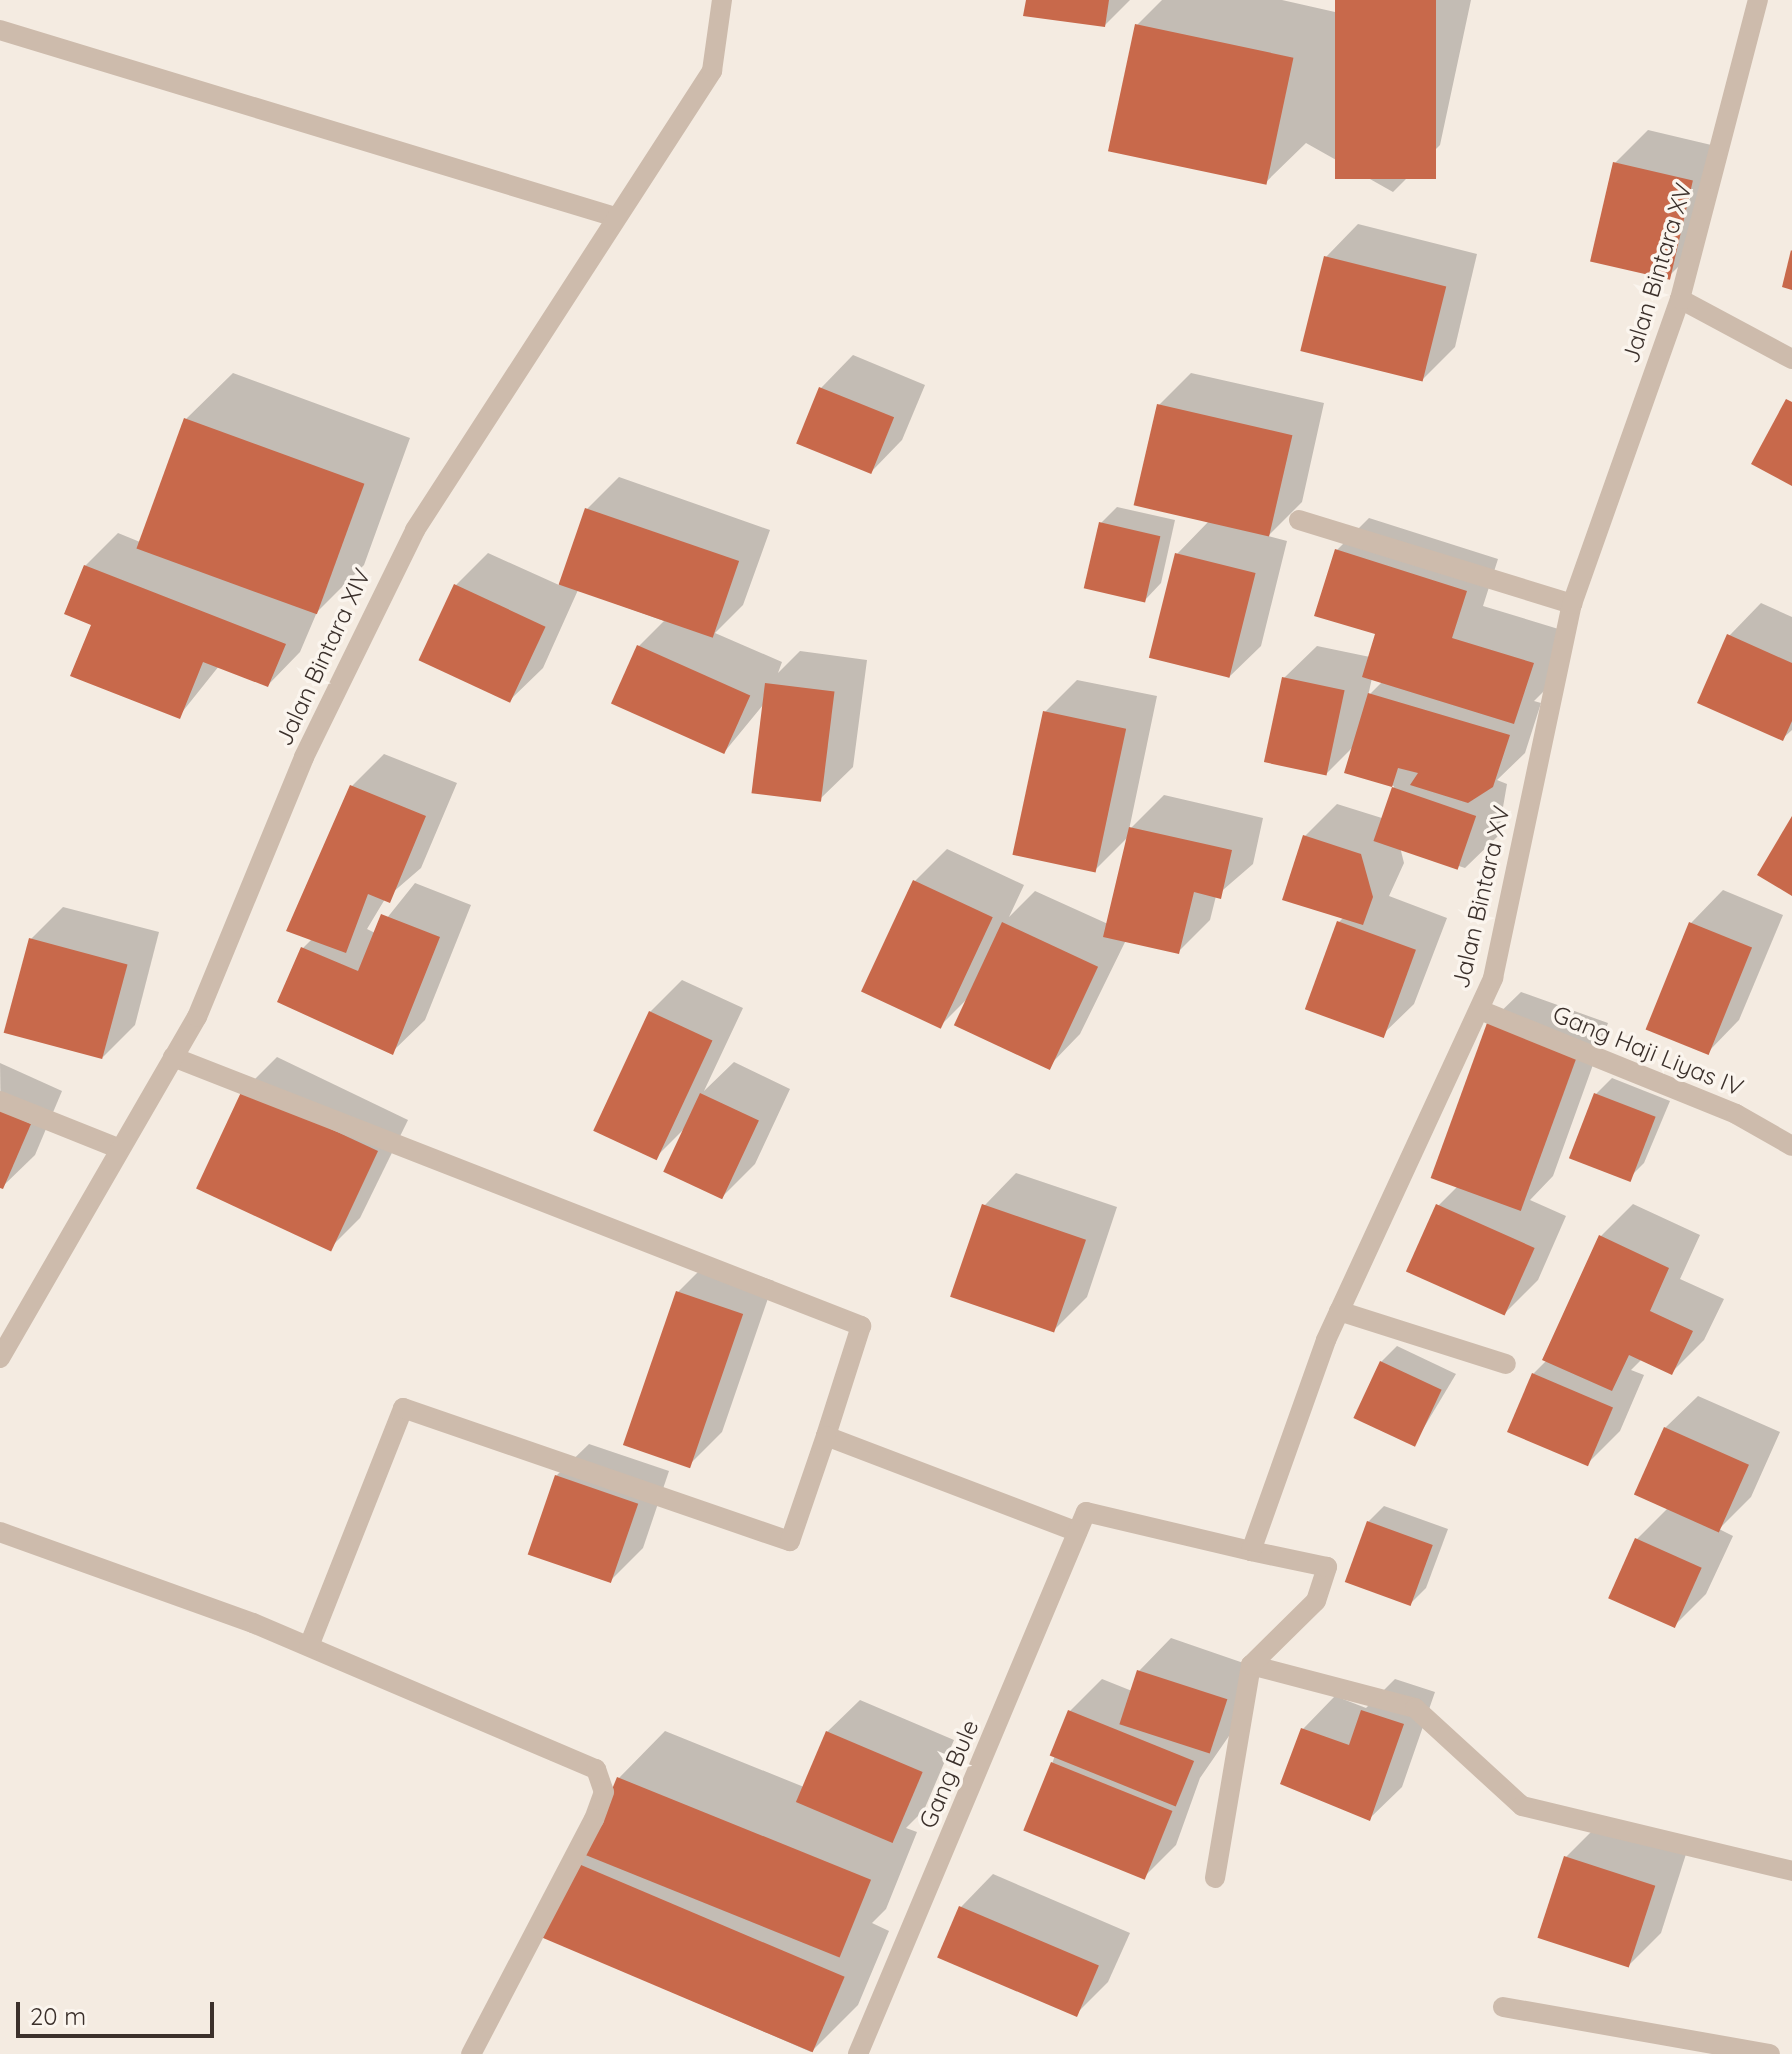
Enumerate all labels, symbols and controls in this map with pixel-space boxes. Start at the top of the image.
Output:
street label: Jalan Bintara XV [1616,180,1698,366]
street label: Jalan Bintara XIV [269,564,377,750]
street label: Jalan Bintara XV [1446,803,1516,991]
street label: Gang Haji Liyas IV [1549,1000,1747,1102]
street label: Gang Bule [913,1715,985,1833]
scale bar [20,1986,218,2036]
text: 20 m [30,2001,86,2031]

